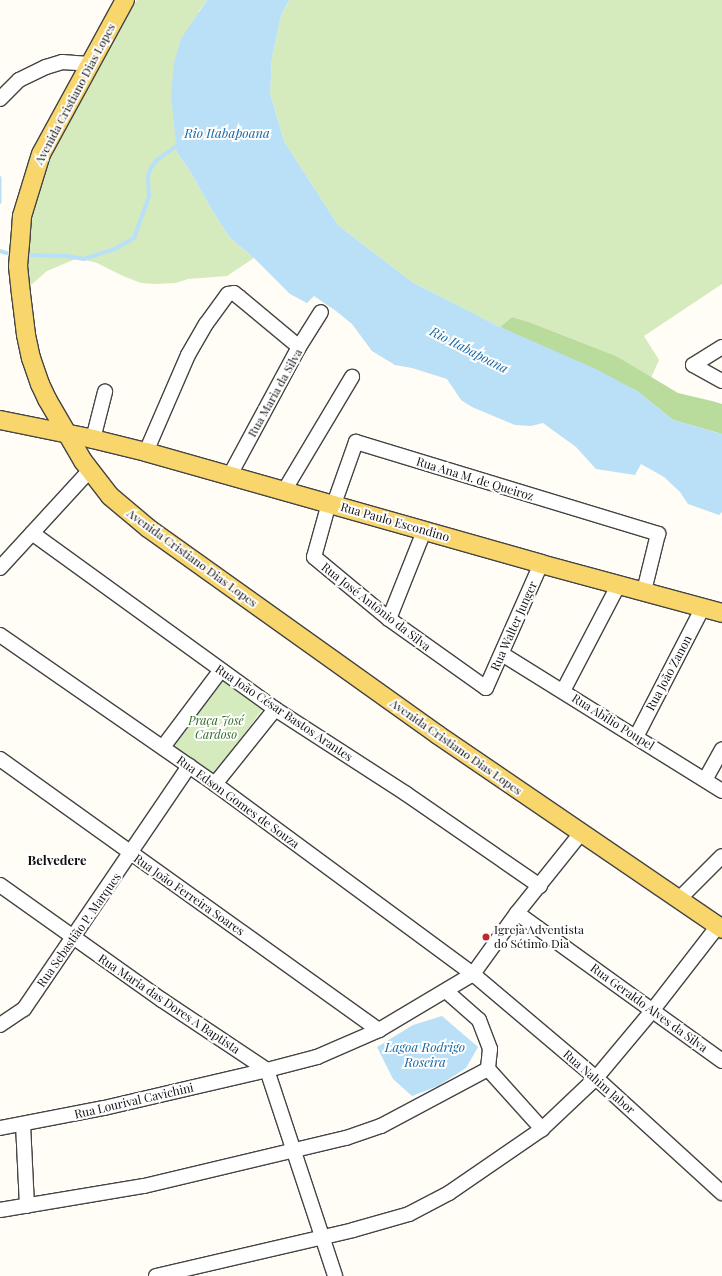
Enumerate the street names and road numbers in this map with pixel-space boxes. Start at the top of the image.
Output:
street label: Avenida Cristiano Dias Lopes [32,21,118,167]
street label: Rua Maria da Silva [245,346,305,440]
street label: Rua Ana M. de Queiroz [414,454,536,504]
street label: Rua Paulo Escondino [339,500,451,544]
street label: Avenida Cristiano Dias Lopes [124,506,260,610]
street label: Rua José Antônio da Silva [318,560,434,654]
street label: Rua Walter Junger [488,579,540,673]
street label: Rua João Zanon [643,633,695,713]
street label: Rua João César Bastos Arantes [212,661,356,765]
street label: Rua Abílio Poupel [569,691,657,753]
street label: Avenida Cristiano Dias Lopes [387,696,525,798]
street label: Rua Edson Gomes de Souza [174,753,302,851]
street label: Rua João Ferreira Soares [131,851,247,939]
street label: Rua Sebastião P. Marques [34,870,124,990]
street label: Rua Maria das Dores A Baptista [95,951,243,1057]
street label: Rua Geraldo Alves da Silva [587,961,711,1055]
street label: Rua Nahim Jabor [560,1047,638,1117]
street label: Rua Lourival Cavichini [73,1080,195,1122]

